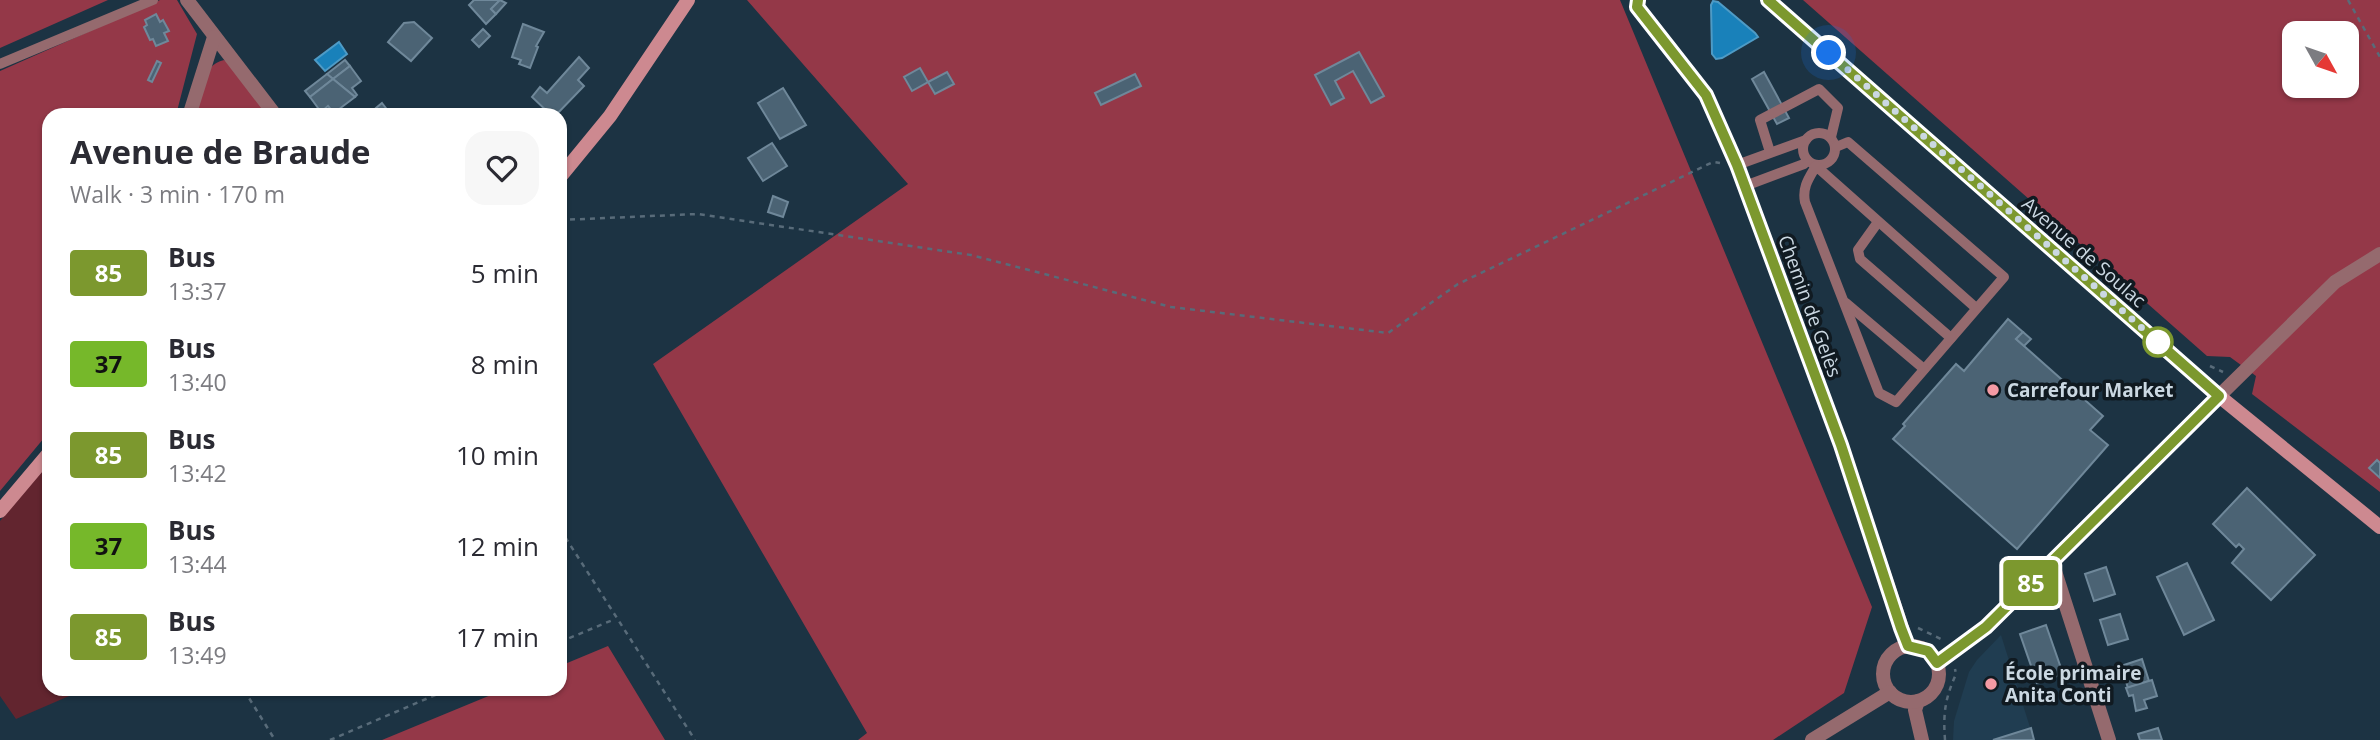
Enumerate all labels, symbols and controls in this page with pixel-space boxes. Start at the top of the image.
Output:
north arrow [2282,21,2359,98]
map controls [2282,21,2359,98]
your location [1811,35,1846,70]
text: Avenue de Braude [70,129,371,174]
button: heart [465,131,539,205]
text: Walk · 3 min · 170 m [70,178,285,210]
street label: Avenue de Soulac [2016,191,2152,313]
street label: Chemin de Gelès [1772,231,1848,381]
text: Bus [168,239,215,275]
text: 5 min [471,255,539,291]
text: 85 [95,256,122,289]
text: 13:37 [168,275,227,307]
unlabelled marker [2143,327,2173,357]
text: Bus [168,330,215,366]
text: 8 min [471,346,539,382]
text: 37 [95,347,122,380]
text: 13:40 [168,366,227,398]
place label: Carrefour Market [2007,377,2174,403]
marker: Carrefour Market [1985,382,2001,398]
text: Bus [168,421,215,457]
text: 10 min [456,437,539,473]
text: 85 [95,438,122,471]
text: 13:42 [168,457,227,489]
text: Bus [168,512,215,548]
text: 12 min [456,528,539,564]
text: 37 [95,529,122,562]
text: 13:44 [168,548,227,580]
line badge: 85 [2000,560,2062,606]
text: 85 [2017,566,2045,599]
text: Bus [168,603,215,639]
text: 17 min [456,619,539,655]
text: 85 [95,620,122,653]
text: 13:49 [168,639,227,671]
place label: École primaire Anita Conti [2005,660,2141,708]
marker: École primaire Anita Conti [1983,676,1999,692]

